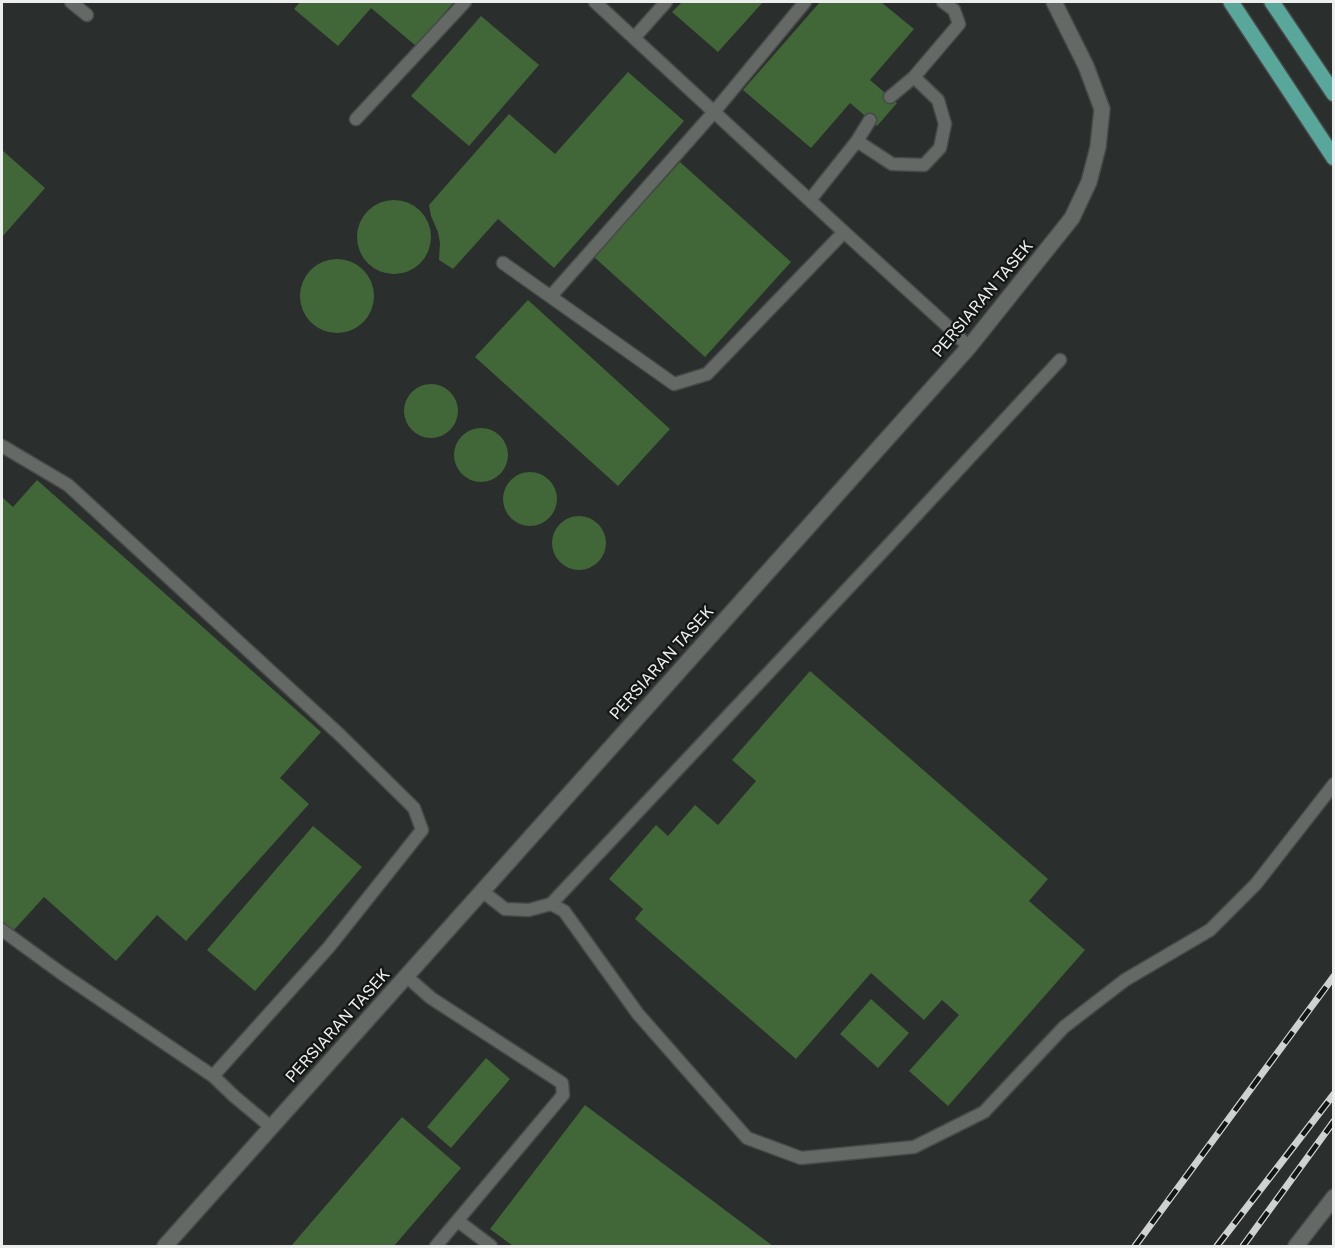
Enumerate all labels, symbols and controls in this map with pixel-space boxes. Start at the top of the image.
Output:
street label: PERSIARAN TASEK [929,237,1037,361]
street label: PERSIARAN TASEK [606,602,718,724]
street label: PERSIARAN TASEK [282,965,394,1087]

